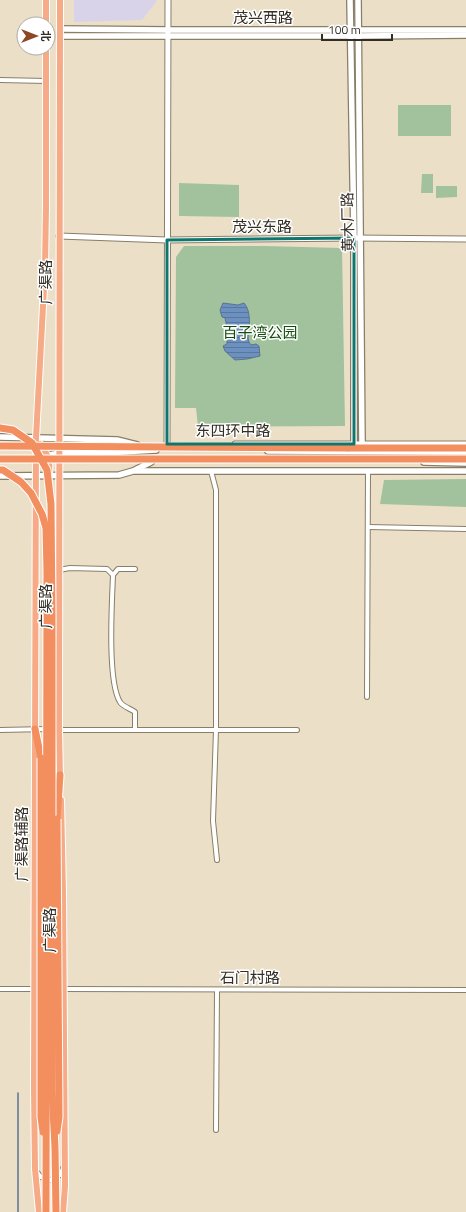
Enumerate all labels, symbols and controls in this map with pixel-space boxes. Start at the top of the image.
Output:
street label: 茂兴西路 [233,6,293,29]
north arrow [16,16,56,56]
scale bar [322,16,392,42]
text: 100 m [328,20,361,39]
text: 北 [38,31,54,42]
street label: 黄木厂路 [335,192,360,252]
street label: 茂兴东路 [232,215,292,238]
street label: 广渠路 [34,259,57,305]
park label: 百子湾公园 [222,321,298,344]
street label: 东四环中路 [195,419,271,442]
street label: 广渠路 [34,583,57,629]
street label: 广渠路辅路 [10,806,33,882]
street label: 广渠路 [38,907,61,953]
street label: 石门村路 [220,966,280,989]

